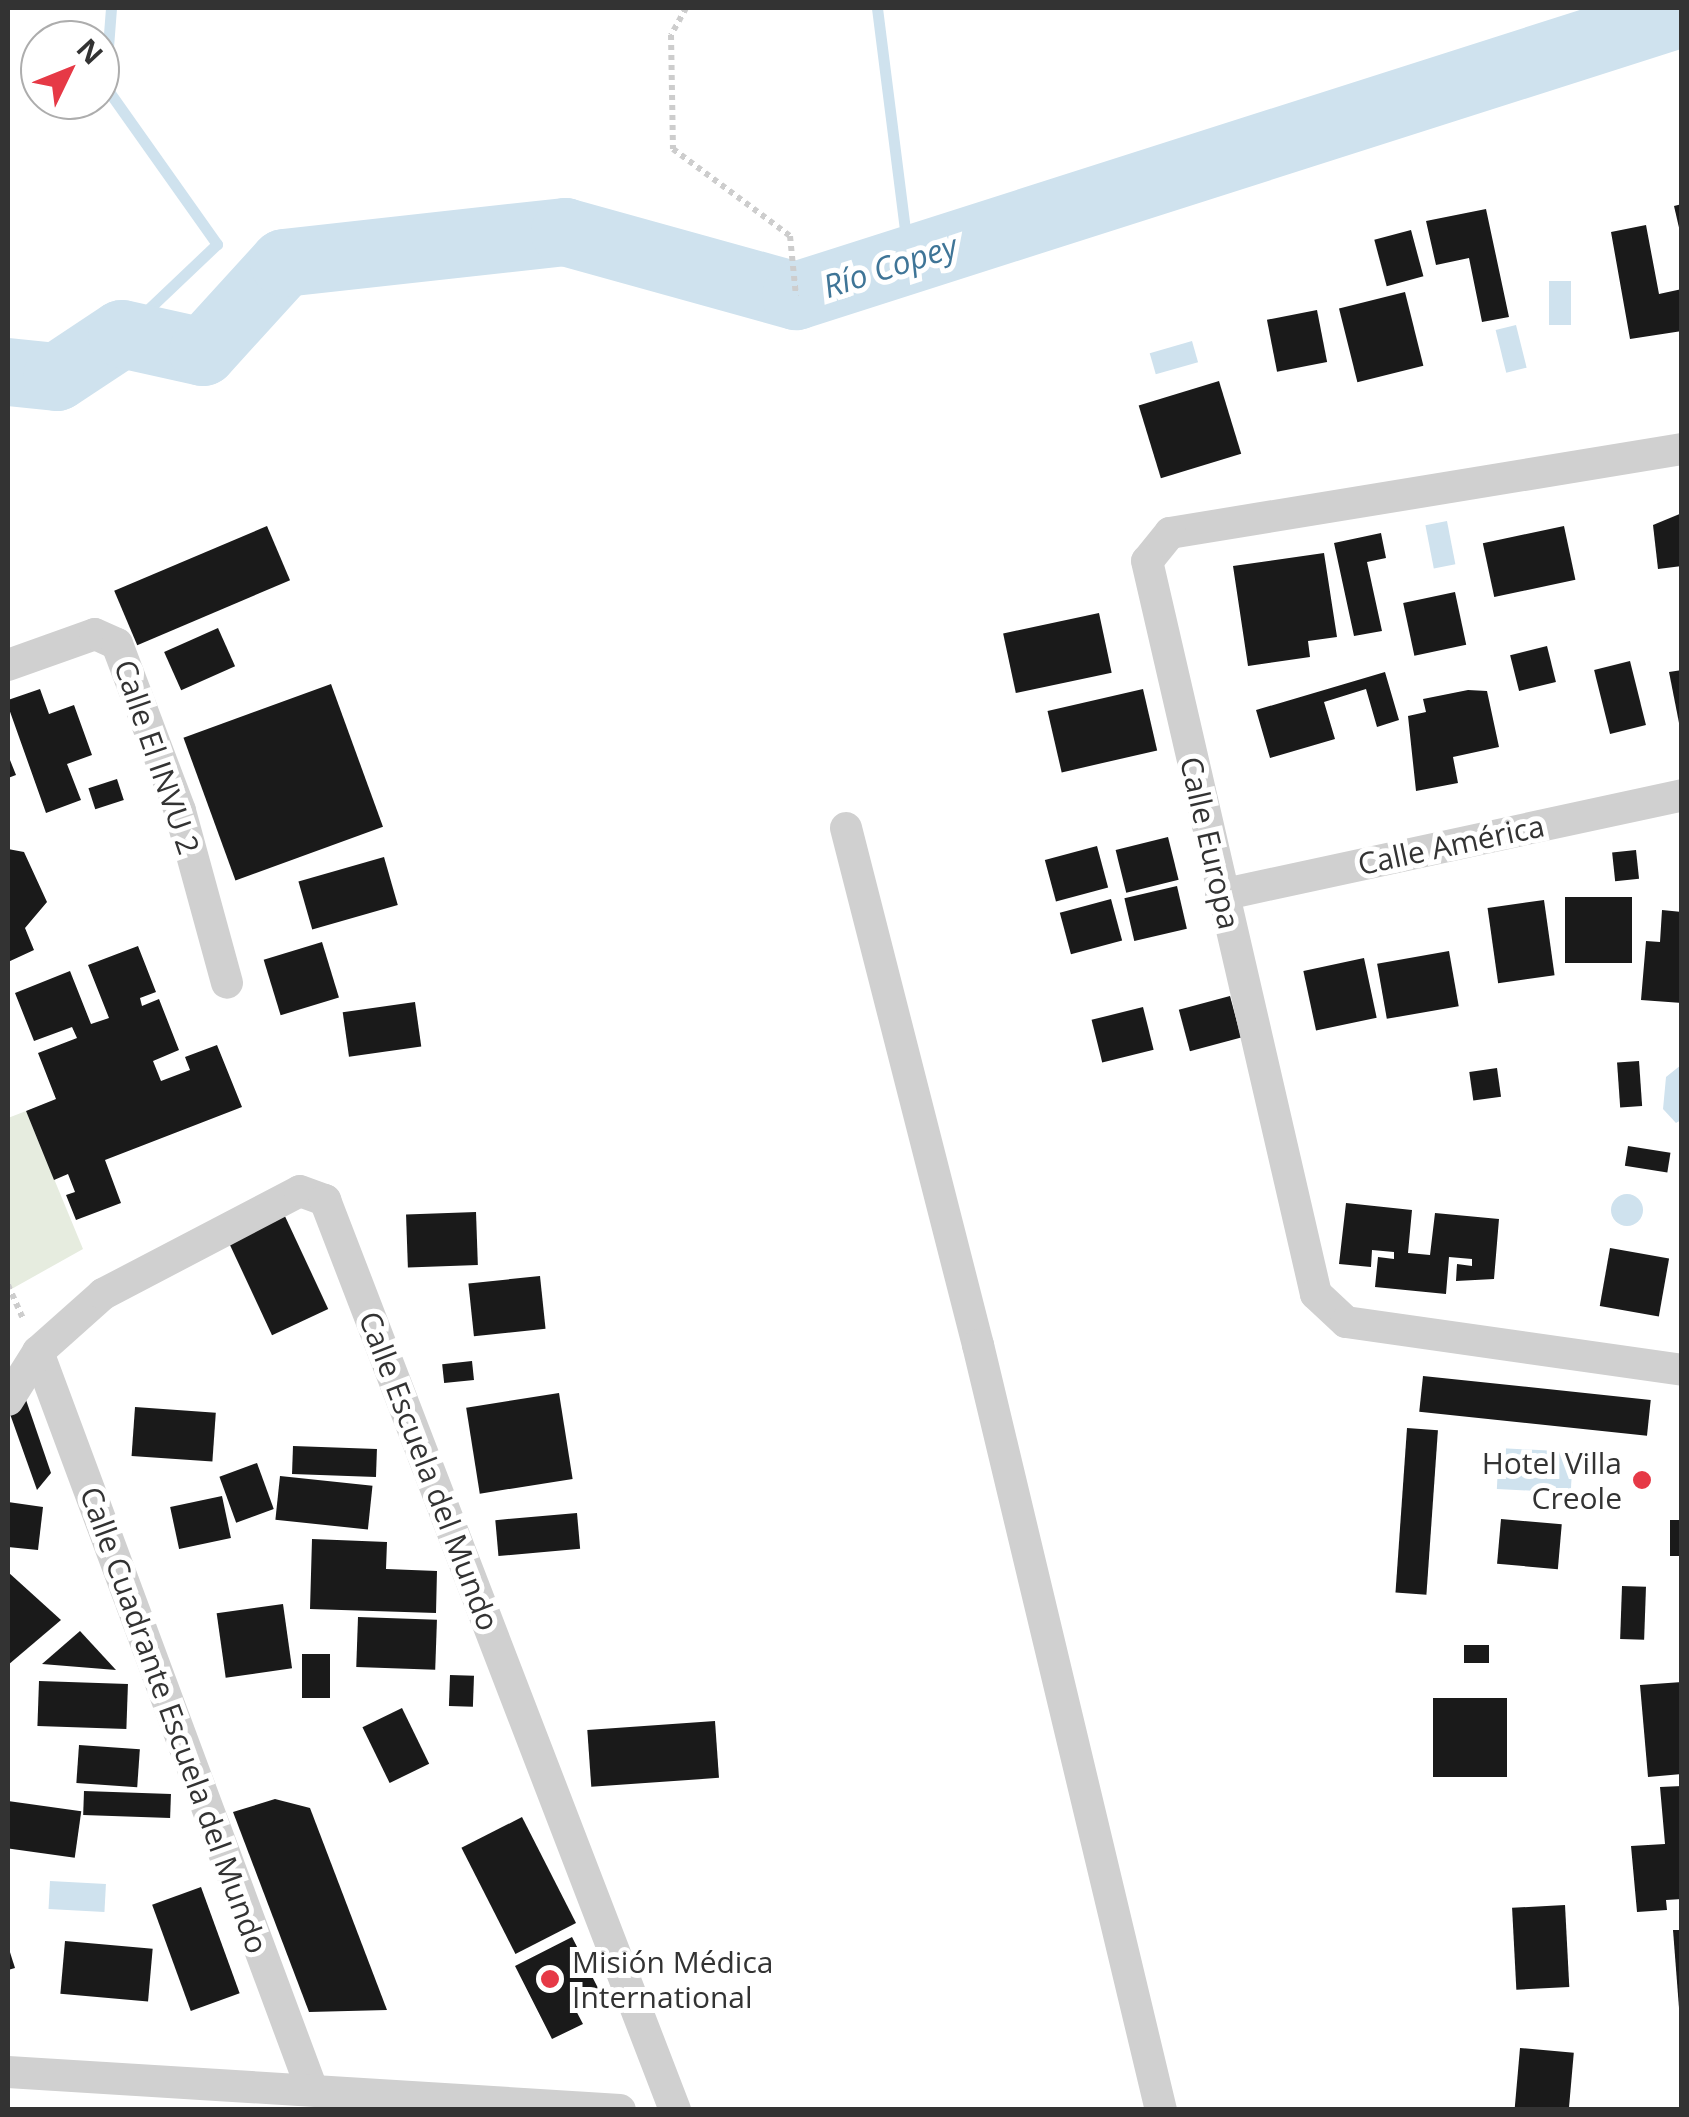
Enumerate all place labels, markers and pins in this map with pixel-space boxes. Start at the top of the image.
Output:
place label: Hotel Villa Creole [1482,1445,1622,1516]
marker: Hotel Villa Creole [1631,1469,1653,1491]
place label: Misión Médica International [572,1944,773,2014]
marker: Misión Médica International [537,1966,563,1992]

